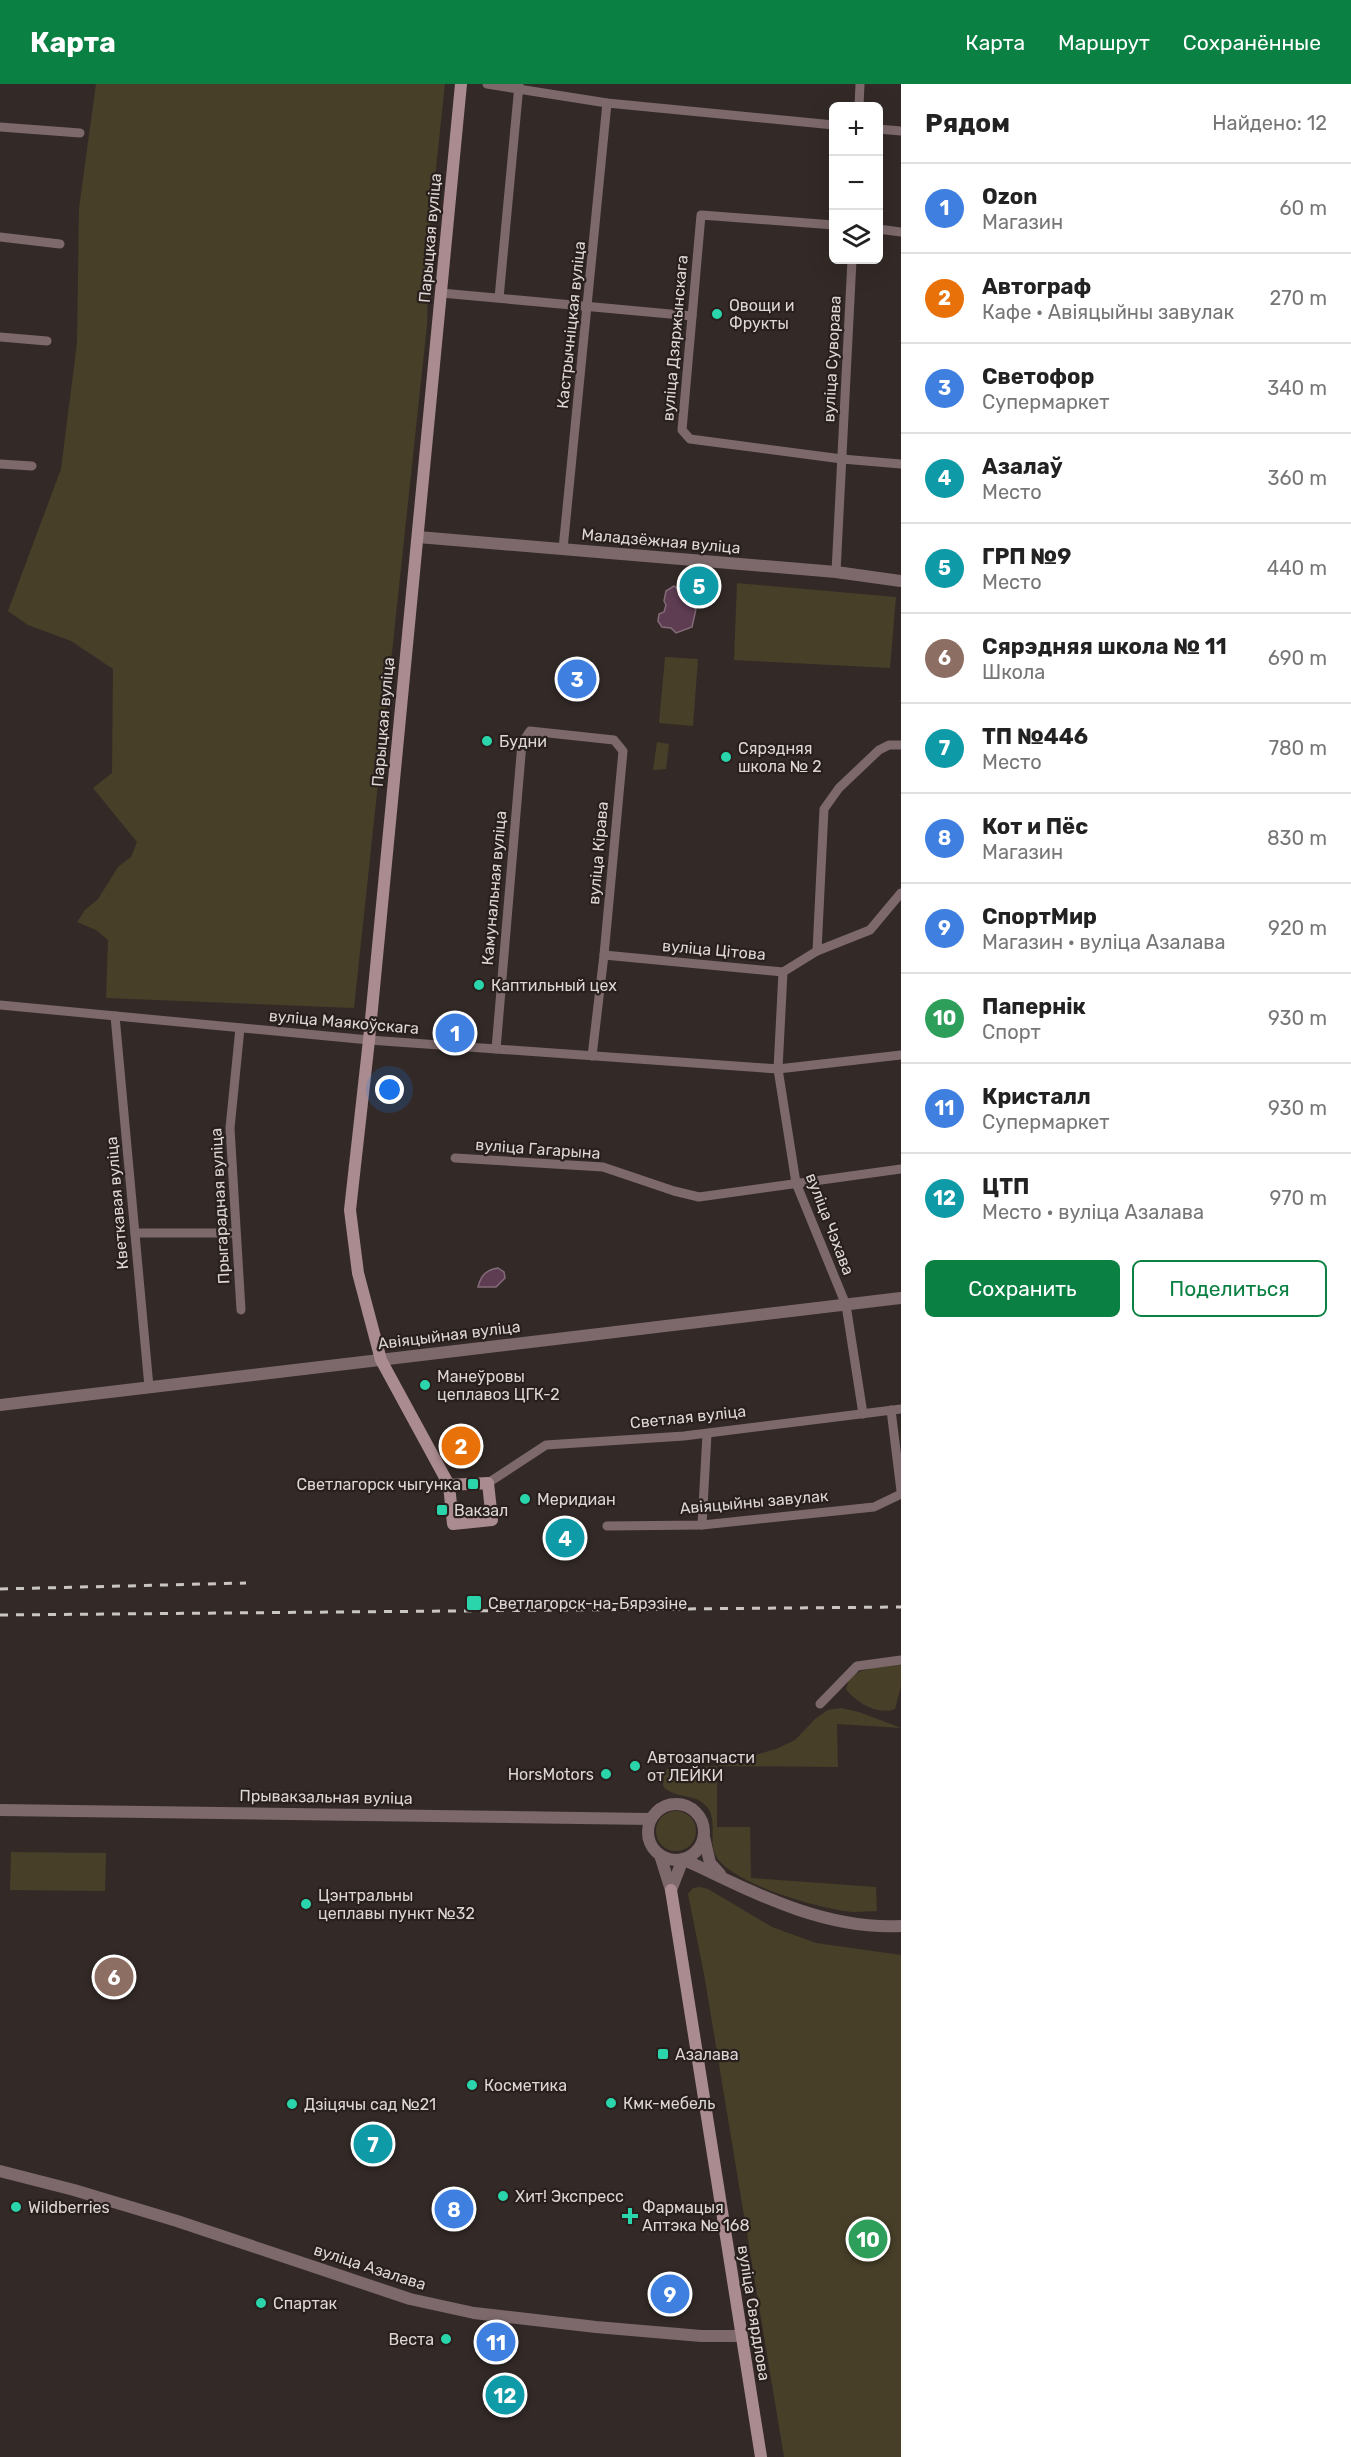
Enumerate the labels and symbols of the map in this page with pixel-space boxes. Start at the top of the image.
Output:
street label: Парыцкая вуліца [415,172,445,304]
street label: Кастрычніцкая вуліца [553,240,589,410]
street label: вуліца Дзяржынскага [658,254,692,422]
street label: вуліца Суворава [819,295,845,423]
place label: Овощи и Фрукты [729,296,794,333]
marker: Овощи и Фрукты [710,307,724,321]
street label: Маладзёжная вуліца [581,525,741,557]
pin: 5 [680,564,718,608]
street label: Парыцкая вуліца [368,656,398,788]
pin: 3 [558,656,596,702]
place label: Будни [499,732,547,751]
marker: Будни [480,734,494,748]
place label: Сярэдняя школа № 2 [738,739,822,776]
marker: Сярэдняя школа № 2 [719,750,733,764]
street label: вуліца Кірава [584,801,612,905]
street label: Камунальная вуліца [478,810,510,966]
street label: вуліца Цітова [661,936,767,964]
place label: Каптильный цех [491,976,617,995]
marker: Каптильный цех [472,978,486,992]
street label: вуліца Маякоўскага [268,1006,420,1038]
pin: 1 [436,1010,474,1056]
your location [375,1075,404,1104]
street label: Прыгарадная вуліца [206,1127,234,1285]
street label: вуліца Гагарына [475,1135,601,1163]
street label: Кветкавая вуліца [102,1136,132,1270]
street label: вуліца Чэхава [802,1170,858,1278]
street label: Авіяцыйная вуліца [377,1317,521,1353]
place label: Манеўровы цеплавоз ЦГК-2 [437,1367,560,1404]
marker: Манеўровы цеплавоз ЦГК-2 [418,1378,432,1392]
street label: Светлая вуліца [629,1401,747,1433]
pin: 2 [442,1424,480,1468]
place label: Светлагорск чыгунка [296,1475,461,1494]
marker: Светлагорск чыгунка [466,1477,480,1491]
street label: Авіяцыйны завулак [679,1486,830,1518]
place label: Меридиан [537,1490,616,1509]
marker: Меридиан [518,1492,532,1506]
place label: Вакзал [454,1501,508,1520]
marker: Вакзал [435,1503,449,1517]
pin: 4 [546,1516,584,1560]
marker: Светлагорск-на-Бярэзіне [465,1594,483,1612]
place label: Светлагорск-на-Бярэзіне [488,1594,687,1613]
place label: Автозапчасти от ЛЕЙКИ [647,1748,755,1785]
marker: Автозапчасти от ЛЕЙКИ [628,1759,642,1773]
place label: HorsMotors [508,1765,594,1784]
marker: HorsMotors [599,1767,613,1781]
street label: Прывакзальная вуліца [239,1786,413,1808]
place label: Цэнтральны цеплавы пункт №32 [318,1886,475,1923]
marker: Цэнтральны цеплавы пункт №32 [299,1897,313,1911]
pin: 6 [94,1954,134,2000]
place label: Азалава [675,2045,739,2064]
marker: Азалава [656,2047,670,2061]
place label: Косметика [484,2076,567,2095]
marker: Косметика [465,2078,479,2092]
place label: Кмк-мебель [623,2094,715,2113]
place label: Дзіцячы сад №21 [304,2095,436,2114]
marker: Кмк-мебель [604,2096,618,2110]
marker: Дзіцячы сад №21 [285,2097,299,2111]
pin: 7 [354,2122,392,2166]
pin: 8 [434,2186,474,2232]
place label: Хит! Экспресс [515,2187,624,2206]
marker: Хит! Экспресс [496,2189,510,2203]
place label: Wildberries [28,2198,110,2217]
place label: Фармацыя Аптэка № 168 [642,2198,750,2235]
marker: Wildberries [9,2200,23,2214]
marker: Фармацыя Аптэка № 168 [623,2209,637,2223]
pin: 10 [848,2216,888,2262]
street label: вуліца Азалава [312,2240,428,2294]
street label: вуліца Свярдлова [734,2244,774,2382]
pin: 9 [650,2272,690,2316]
place label: Спартак [273,2294,338,2313]
marker: Спартак [254,2296,268,2310]
pin: 11 [476,2320,516,2364]
place label: Веста [388,2330,434,2349]
marker: Веста [439,2332,453,2346]
pin: 12 [486,2372,524,2418]

